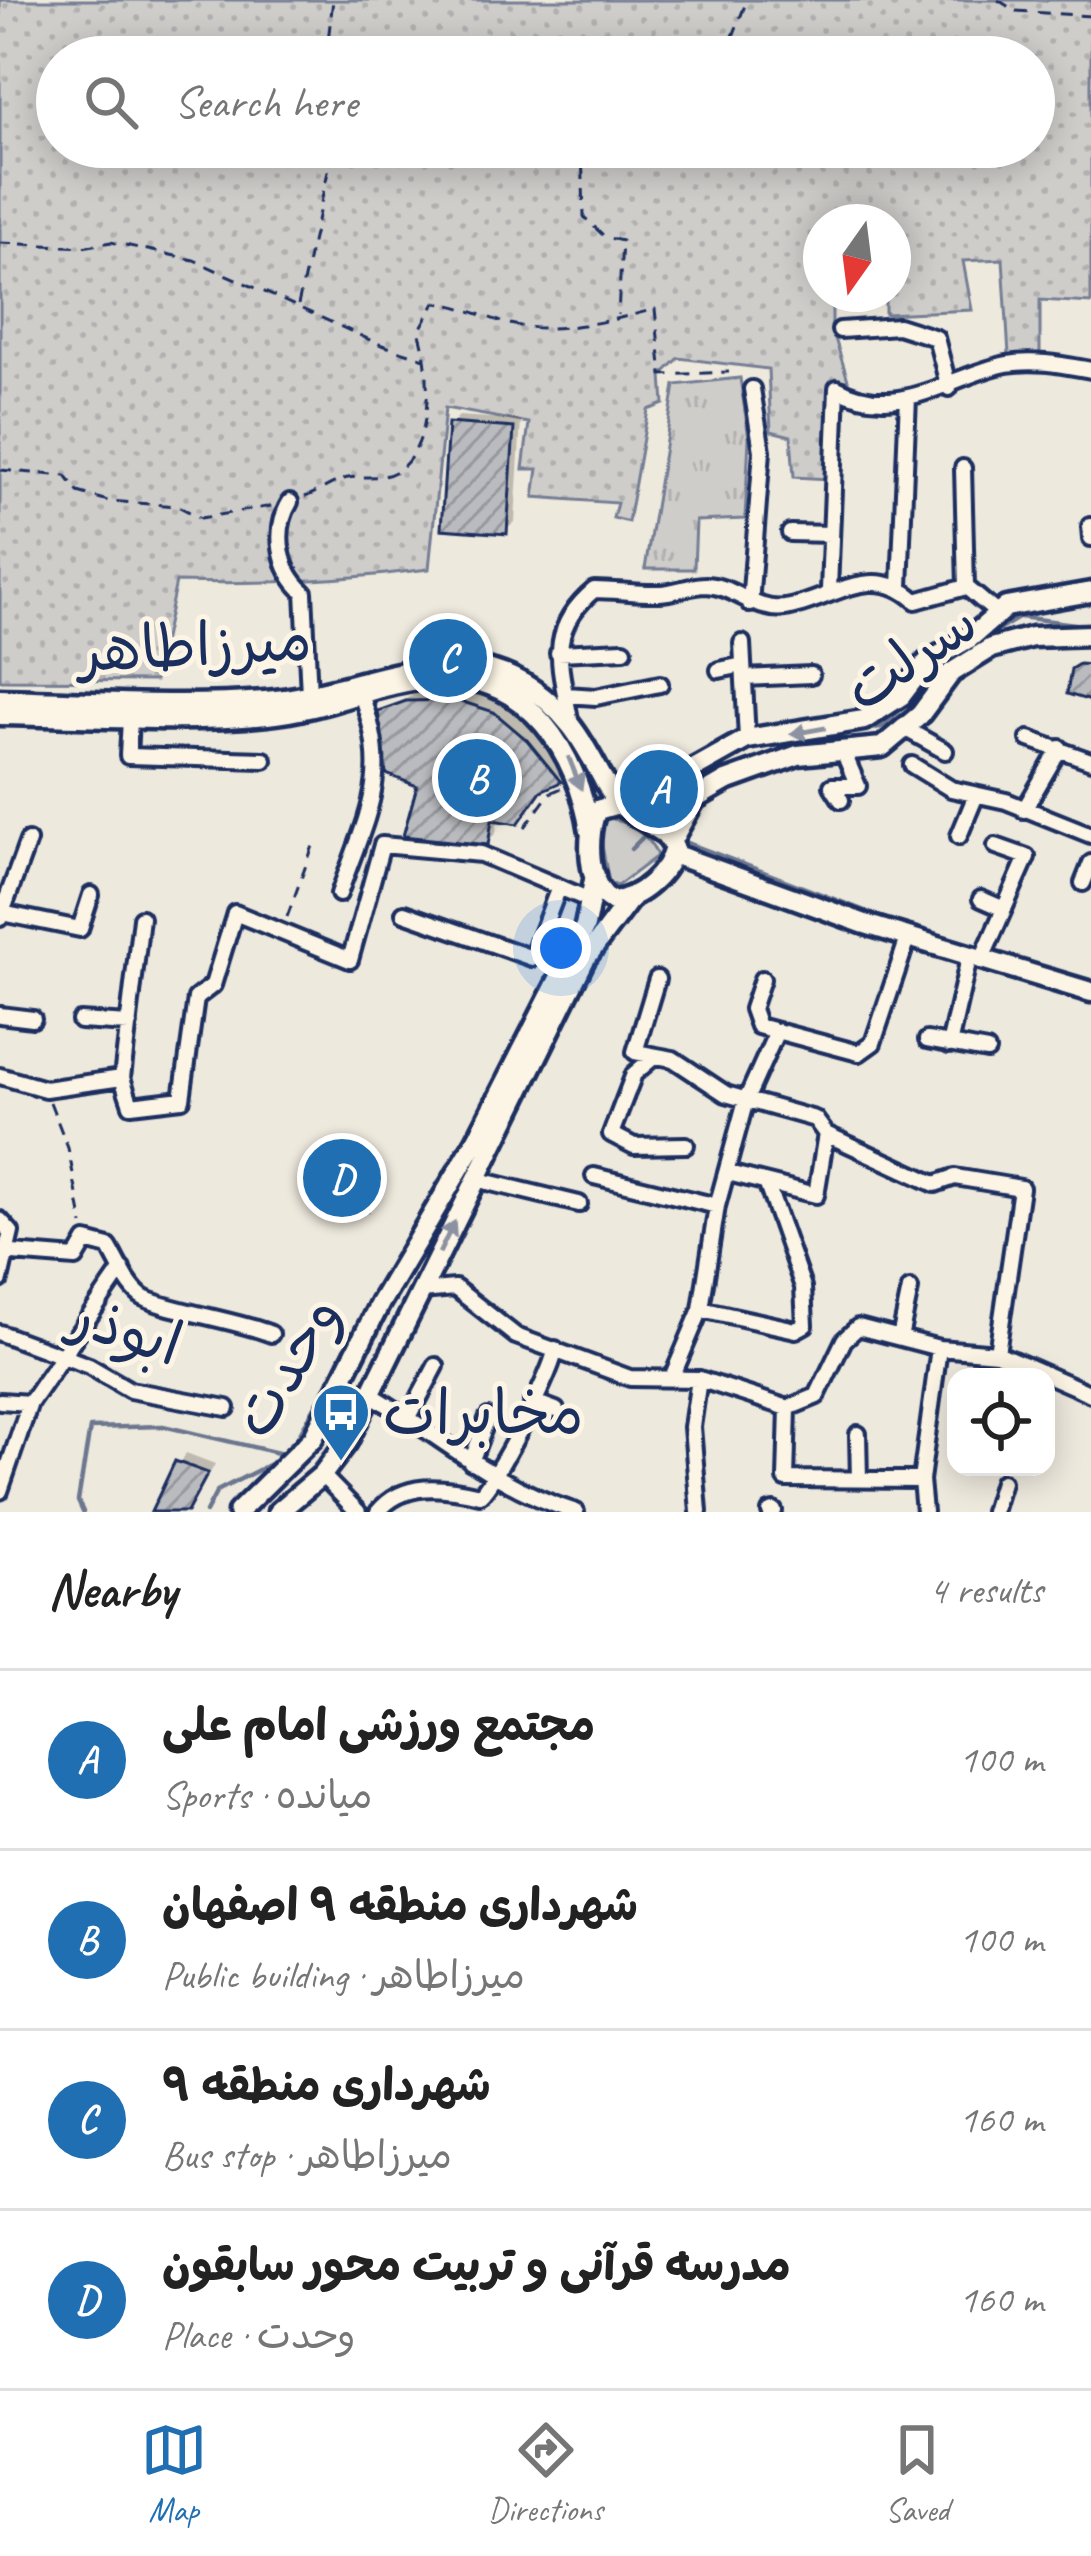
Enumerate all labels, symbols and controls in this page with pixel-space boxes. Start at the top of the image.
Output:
search box [36,36,1055,168]
icon: search [78,69,144,135]
text: Search here [174,74,357,131]
north arrow [803,204,911,312]
street label: سرلت [829,584,992,728]
street label: میرزاطاهر [72,601,313,689]
pin: C [409,613,487,703]
one-way arrow [789,721,826,740]
pin: B [438,733,516,823]
pin: A [620,744,698,834]
one-way arrow [566,755,585,791]
your location [531,918,591,978]
pin: D [303,1133,381,1223]
one-way arrow [437,1220,457,1255]
street label: ابوذر [57,1275,191,1383]
street label: وحدت [215,1282,359,1451]
map controls [947,1368,1055,1476]
button: locate [947,1368,1055,1476]
place label: مخابرات [383,1375,584,1451]
bus stop icon: مخابرات [310,1381,372,1463]
text: Nearby [48,1558,176,1622]
text: 4 results [929,1566,1043,1615]
text: مجتمع ورزشی امام علی [162,1697,595,1754]
text: A [77,1735,97,1784]
text: 100 m [959,1735,1043,1784]
text: Sports · میانده [162,1771,372,1820]
text: شهرداری منطقه ۹ اصفهان [162,1877,638,1934]
text: B [77,1915,97,1964]
text: 100 m [959,1915,1043,1964]
text: Public building · میرزاطاهر [162,1951,525,2000]
text: شهرداری منطقه ۹ [162,2057,491,2114]
text: C [78,2095,96,2144]
text: 160 m [959,2095,1043,2144]
text: Bus stop · میرزاطاهر [162,2131,452,2180]
text: مدرسه قرآنی و تربیت محور سابقون [162,2237,791,2294]
text: D [76,2275,98,2324]
text: 160 m [959,2275,1043,2324]
text: Place · وحدت [162,2311,356,2360]
tab: Map [141,2417,207,2531]
tab: Directions [488,2417,603,2531]
tab: Saved [884,2417,950,2531]

